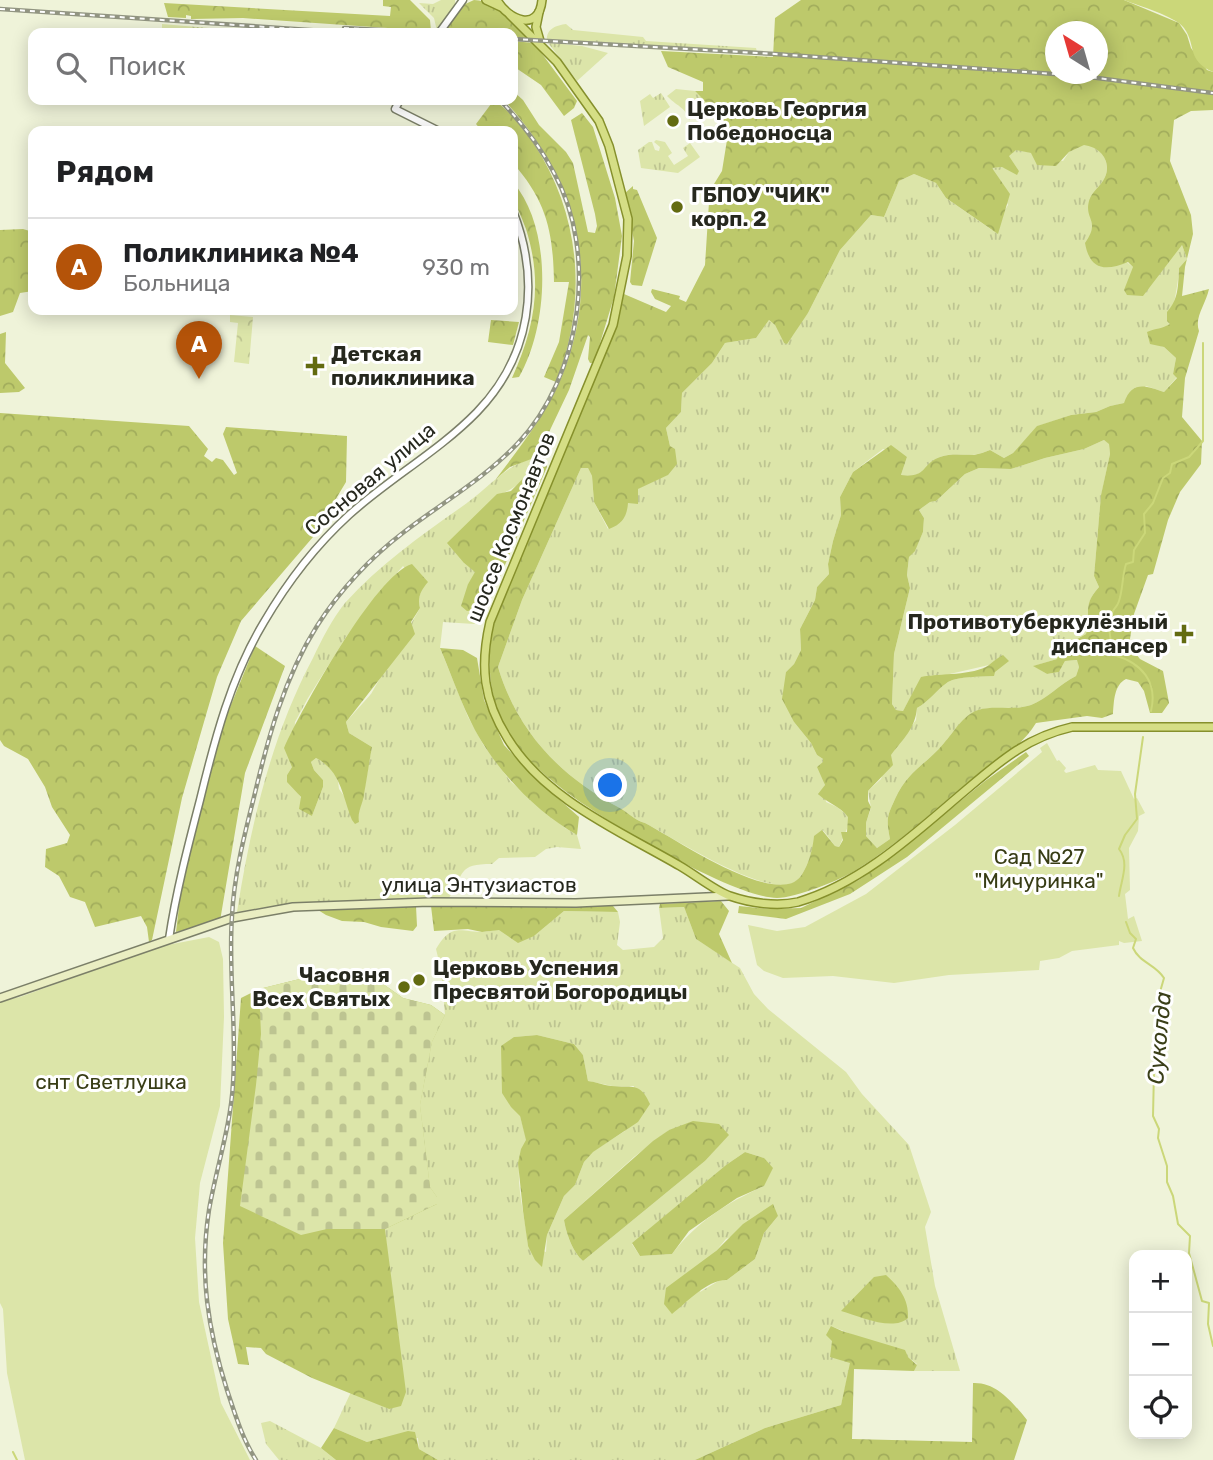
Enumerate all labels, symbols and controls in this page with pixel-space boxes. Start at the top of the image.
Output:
north arrow [1045,21,1108,84]
search box [28,28,518,105]
icon: search [52,48,90,86]
text: Поиск [108,51,186,82]
place label: Церковь Георгия Победоносца [687,96,867,145]
marker: Церковь Георгия Победоносца [665,113,681,129]
text: Рядом [56,154,154,190]
place label: ГБПОУ "ЧИК" корп. 2 [691,182,830,231]
marker: ГБПОУ "ЧИК" корп. 2 [669,199,685,215]
text: Поликлиника №4 [123,238,359,269]
text: A [71,253,87,281]
text: 930 m [422,253,490,281]
text: Больница [123,269,231,297]
pin: A [176,321,222,379]
place label: Детская поликлиника [331,341,475,390]
marker: Детская поликлиника [305,356,325,376]
street label: Сосновая улица [299,417,440,541]
street label: шоссе Космонавтов [461,428,560,625]
place label: Противотуберкулёзный диспансер [907,609,1168,658]
marker: Противотуберкулёзный диспансер [1174,624,1194,644]
your location [593,768,627,802]
park label: Сад №27 "Мичуринка" [974,844,1104,893]
street label: улица Энтузиастов [381,872,577,897]
place label: Церковь Успения Пресвятой Богородицы [433,955,688,1004]
place label: Часовня Всех Святых [252,962,391,1011]
marker: Церковь Успения Пресвятой Богородицы [411,972,427,988]
marker: Часовня Всех Святых [396,979,412,995]
water label: Суколда [1141,990,1177,1086]
park label: снт Светлушка [35,1069,187,1094]
map controls [1129,1250,1192,1439]
button: + [1129,1250,1192,1313]
button: − [1129,1313,1192,1376]
button: locate [1129,1376,1192,1439]

